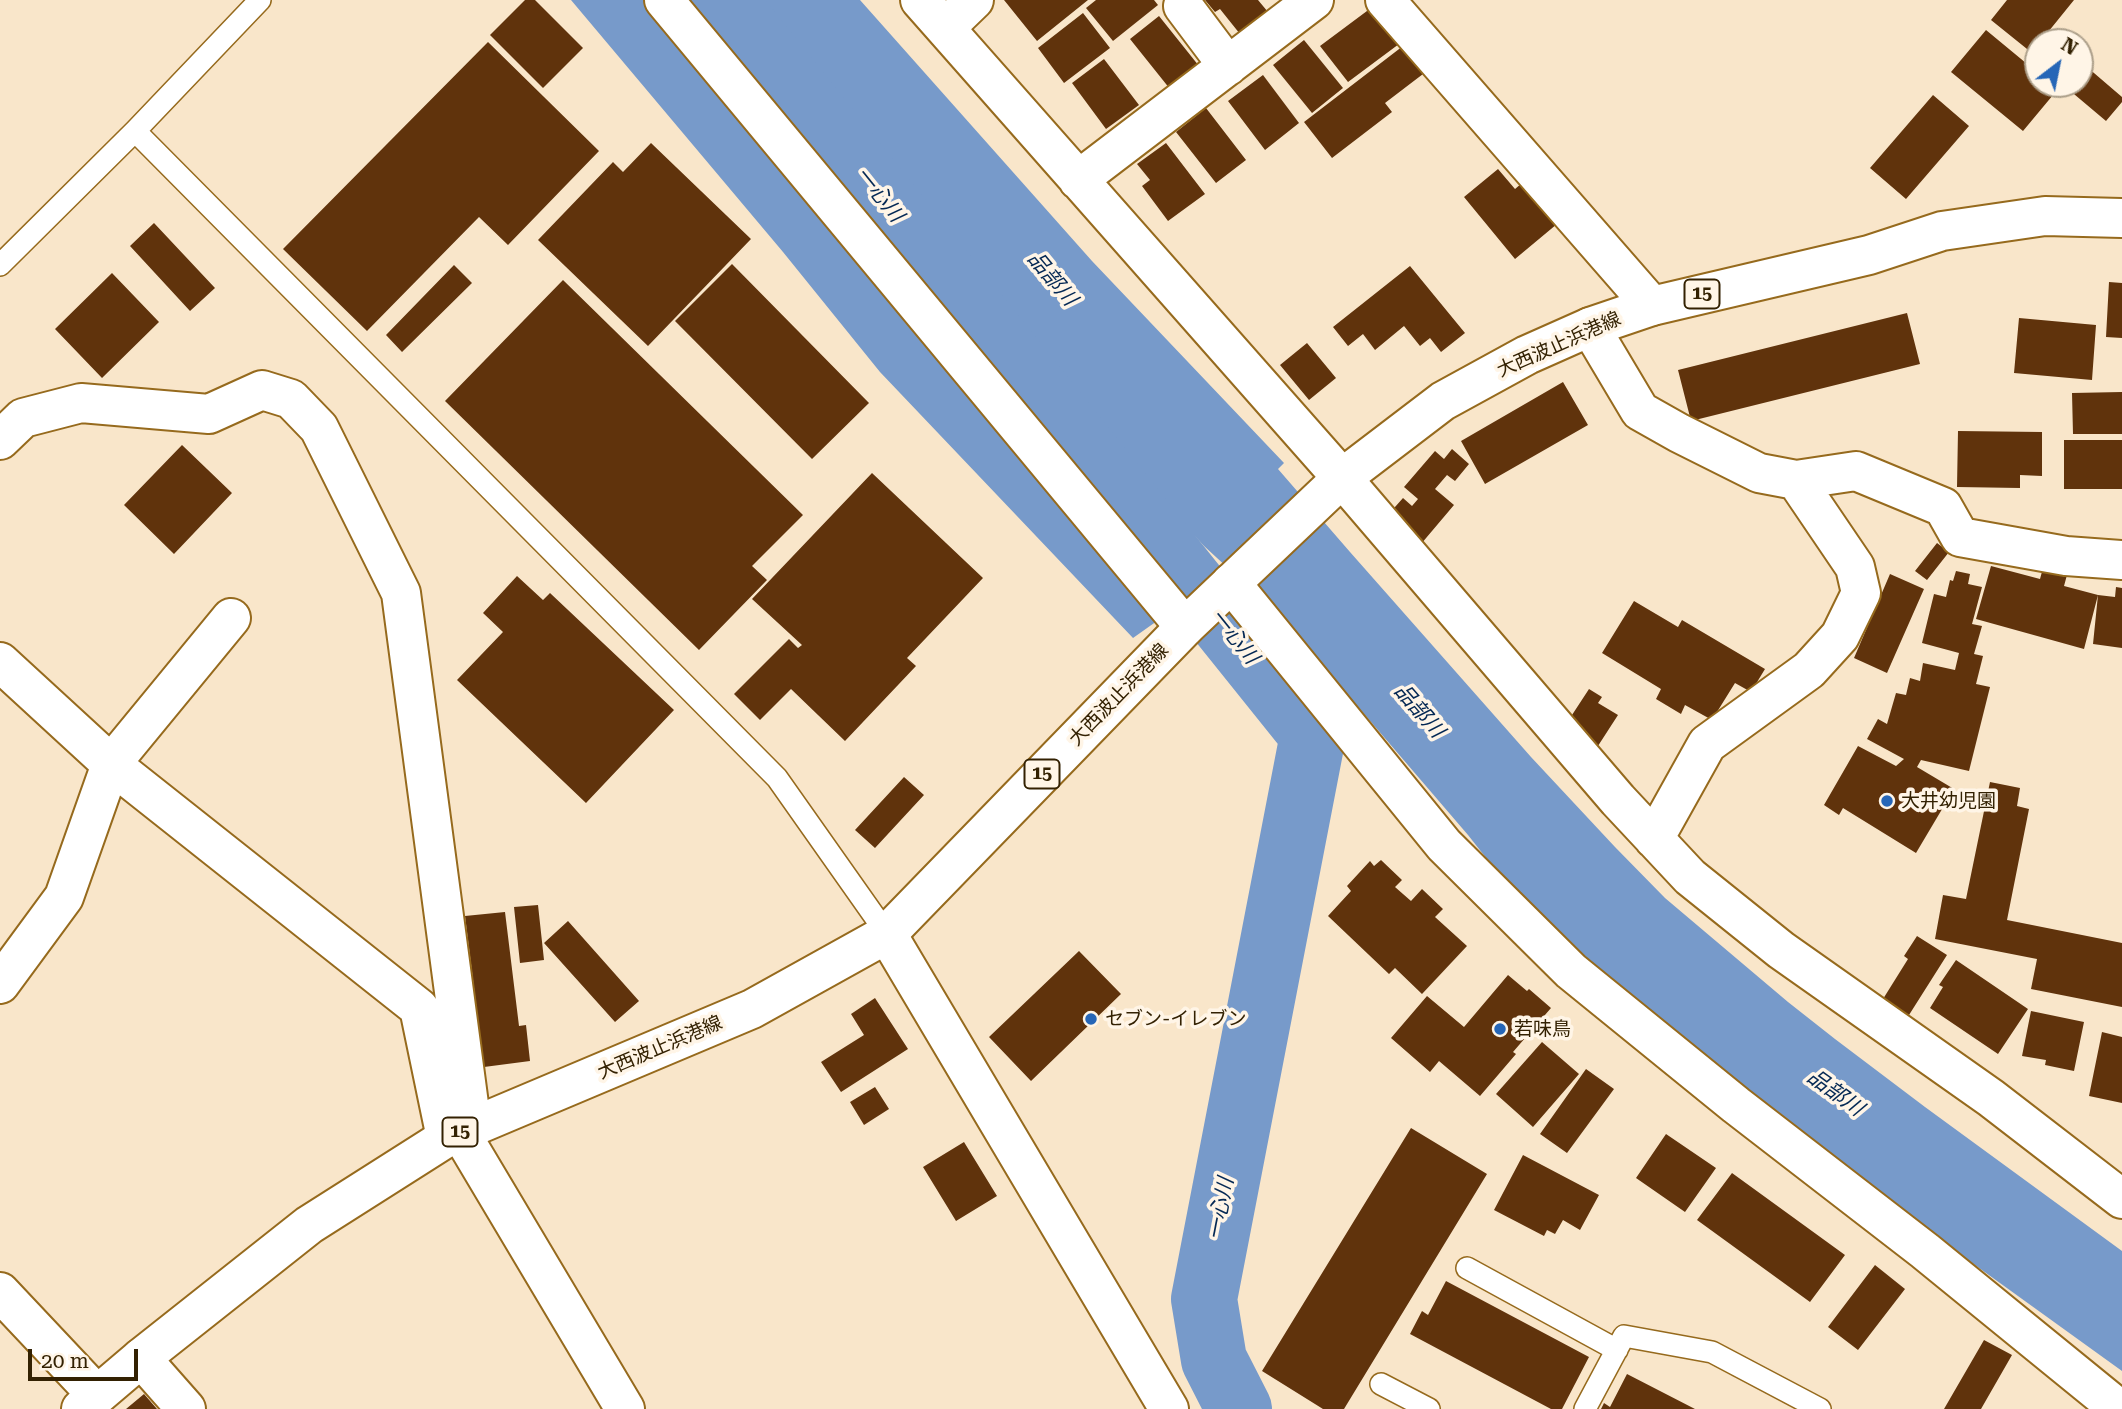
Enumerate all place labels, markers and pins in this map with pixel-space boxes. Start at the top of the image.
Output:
place label: 大井幼児園 [1901,790,1996,812]
marker: 大井幼児園 [1879,793,1895,809]
place label: セブン-イレブン [1105,1008,1246,1030]
marker: セブン-イレブン [1083,1011,1099,1027]
place label: 若味鳥 [1514,1018,1571,1040]
marker: 若味鳥 [1492,1021,1508,1037]

